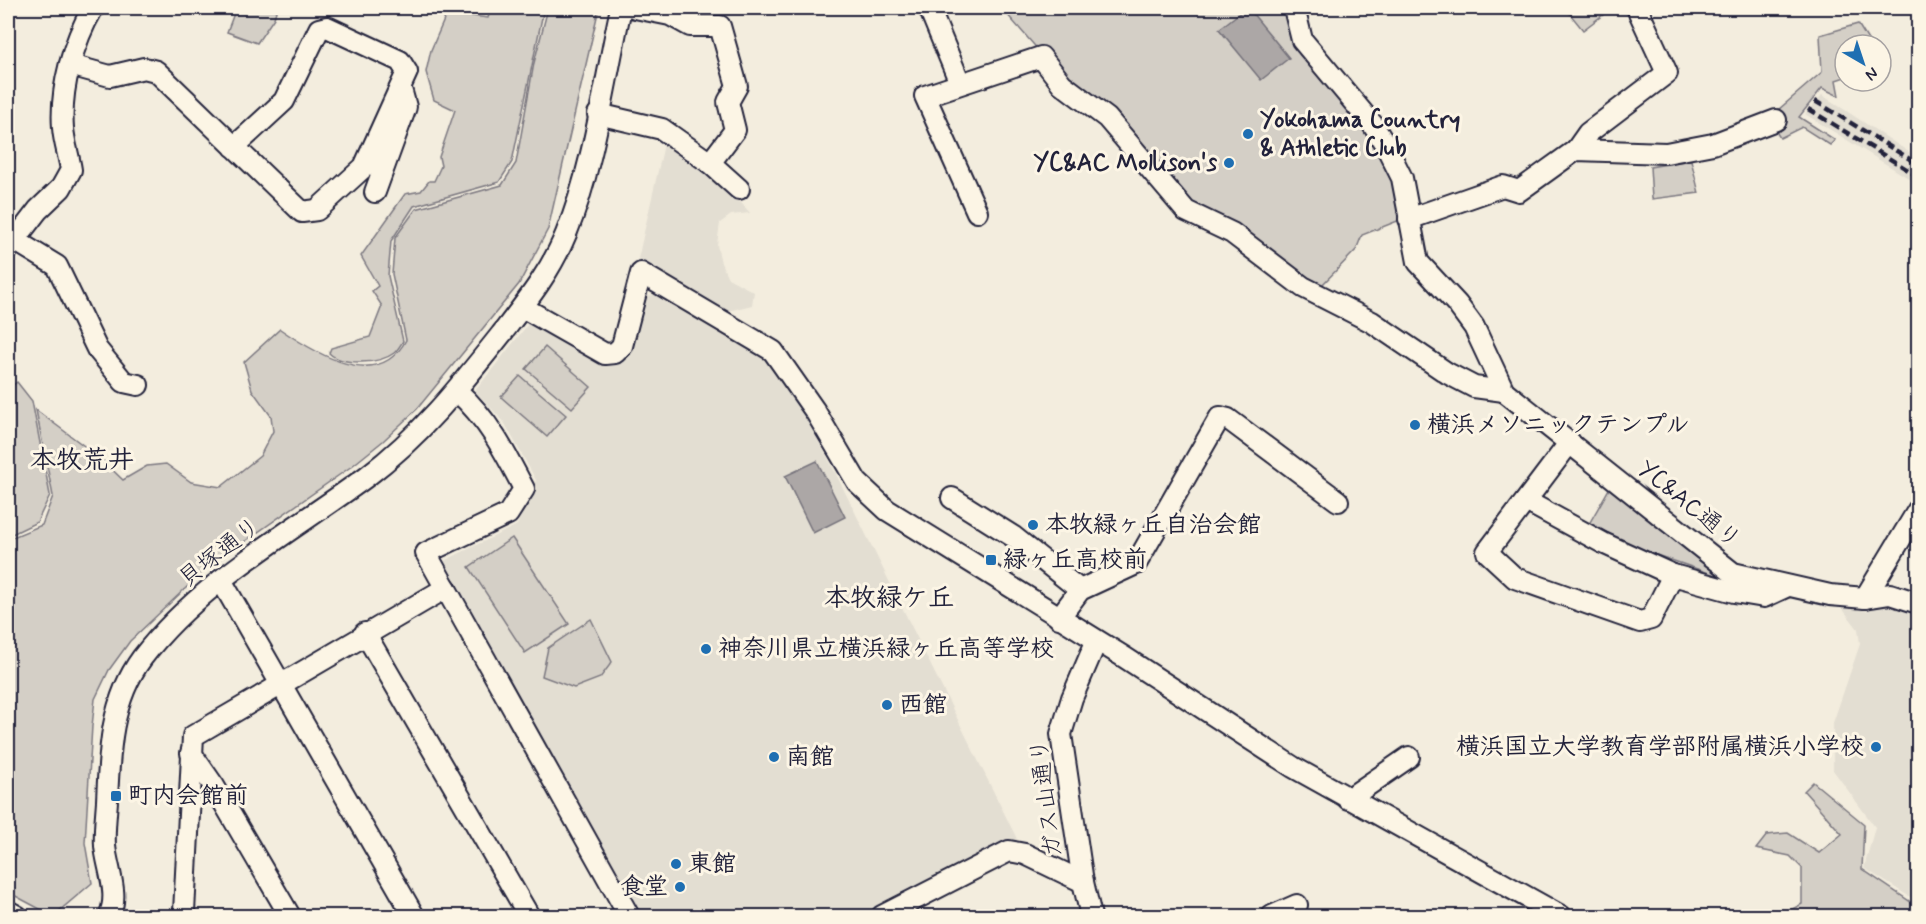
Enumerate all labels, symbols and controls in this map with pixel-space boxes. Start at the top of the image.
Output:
north arrow [1833,33,1893,93]
text: N [1861,62,1882,85]
place label: Yokohama Country & Athletic Club [1260,105,1460,164]
marker: Yokohama Country & Athletic Club [1241,127,1255,141]
place label: YC&AC Mollison's [1033,148,1217,179]
marker: YC&AC Mollison's [1222,156,1236,170]
place label: 横浜メソニックテンプル [1427,410,1690,441]
marker: 横浜メソニックテンプル [1408,418,1422,432]
district label: 本牧荒井 [30,444,134,478]
street label: YC&AC通り [1631,454,1747,556]
place label: 本牧緑ヶ丘自治会館 [1045,510,1261,541]
street label: 貝塚通り [173,511,267,595]
marker: 本牧緑ヶ丘自治会館 [1026,518,1040,532]
place label: 緑ヶ丘高校前 [1003,545,1147,576]
marker: 緑ヶ丘高校前 [984,553,998,567]
district label: 本牧緑ケ丘 [824,582,954,616]
place label: 神奈川県立横浜緑ヶ丘高等学校 [718,634,1054,665]
marker: 神奈川県立横浜緑ヶ丘高等学校 [699,642,713,656]
place label: 西館 [899,690,947,721]
marker: 西館 [880,698,894,712]
place label: 横浜国立大学教育学部附属横浜小学校 [1456,732,1864,763]
street label: ガス山通り [1024,736,1070,860]
marker: 横浜国立大学教育学部附属横浜小学校 [1869,740,1883,754]
place label: 南館 [786,742,834,773]
marker: 南館 [767,750,781,764]
place label: 町内会館前 [128,781,248,812]
marker: 町内会館前 [109,789,123,803]
place label: 東館 [688,849,736,880]
marker: 東館 [669,857,683,871]
place label: 食堂 [620,872,668,903]
marker: 食堂 [673,880,687,894]

